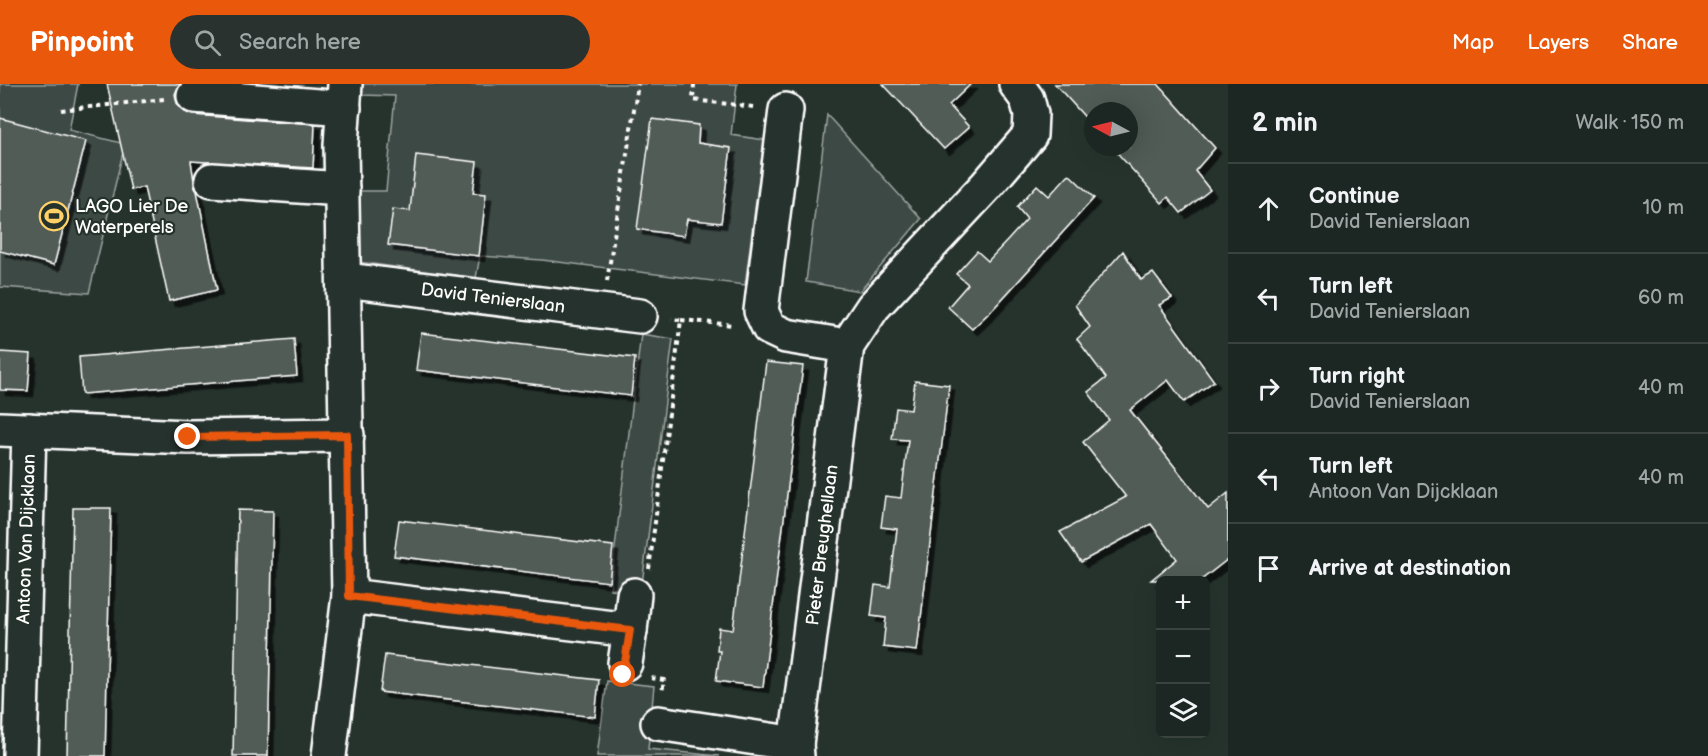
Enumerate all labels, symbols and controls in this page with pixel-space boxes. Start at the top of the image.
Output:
search box [170,15,590,69]
text: Pinpoint [30,26,134,59]
icon: search [191,26,224,59]
text: Search here [239,29,361,56]
text: Map [1452,30,1494,55]
text: Layers [1527,30,1589,55]
text: Share [1622,30,1678,55]
north arrow [1084,102,1138,156]
text: 2 min [1252,108,1318,139]
text: Walk · 150 m [1575,111,1684,135]
text: Continue [1309,183,1399,210]
icon: ahead [1252,192,1285,225]
place label: LAGO Lier De Waterperels [75,196,188,238]
text: 10 m [1643,196,1684,220]
sports icon: LAGO Lier De Waterperels [38,200,70,232]
text: David Tenierslaan [1309,210,1470,234]
text: Turn left [1309,273,1393,300]
street label: David Tenierslaan [420,279,566,318]
icon: left [1252,282,1285,315]
text: 60 m [1638,286,1684,310]
text: David Tenierslaan [1309,300,1470,324]
text: Turn right [1309,363,1405,390]
icon: right [1252,372,1285,405]
text: 40 m [1638,376,1684,400]
text: David Tenierslaan [1309,390,1470,414]
route end [174,423,200,449]
street label: Antoon Van Dijcklaan [13,453,40,625]
text: Turn left [1309,453,1393,480]
icon: left [1252,462,1285,495]
street label: Pieter Breughellaan [802,463,843,627]
text: 40 m [1638,466,1684,490]
text: Antoon Van Dijcklaan [1309,480,1498,504]
icon: arrive [1252,552,1285,585]
text: Arrive at destination [1309,555,1511,582]
map controls [1156,576,1210,738]
button: + [1156,576,1210,630]
button: − [1156,630,1210,684]
route start [609,661,635,687]
button: layers [1156,684,1210,738]

